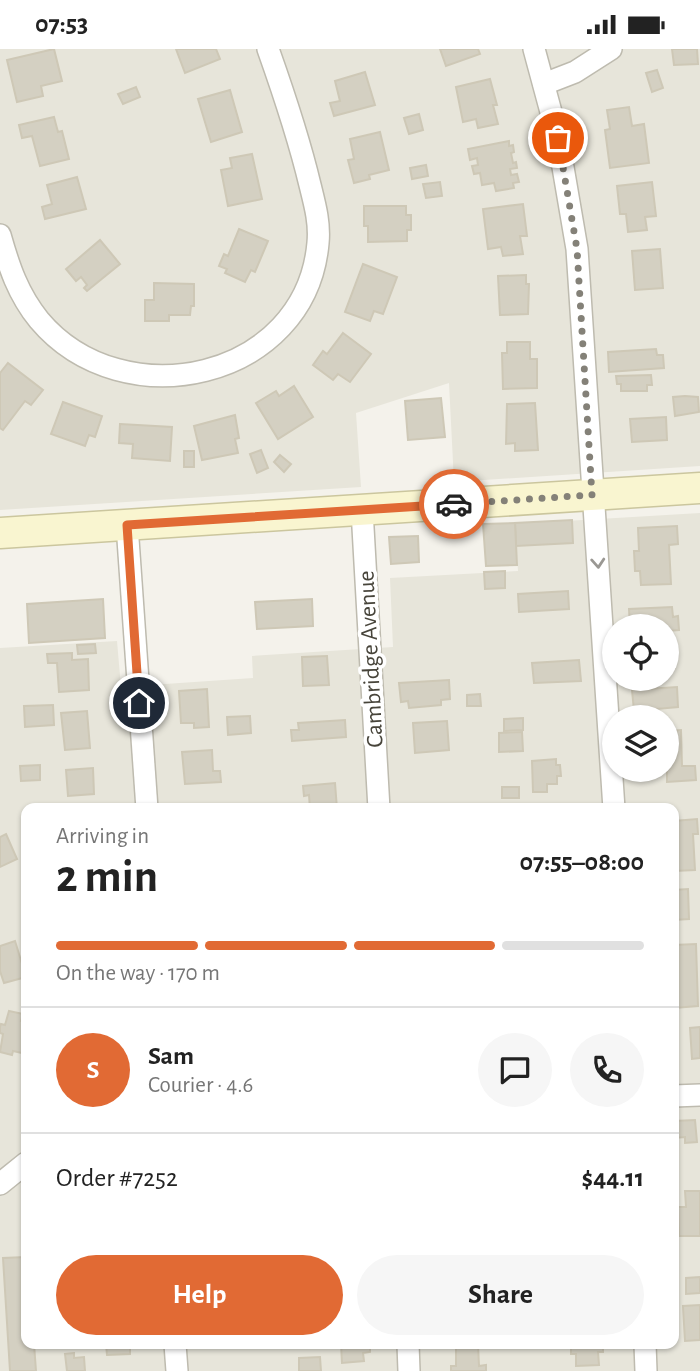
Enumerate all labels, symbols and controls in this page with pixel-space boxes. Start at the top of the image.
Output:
text: 07:53 [35,11,88,37]
pin [528,108,588,168]
icon: bag [539,119,577,157]
courier [419,469,489,539]
icon: car [435,485,473,523]
one-way arrow [590,557,605,568]
street label: Cambridge Avenue [354,570,388,748]
map controls [602,614,679,782]
button: locate [602,614,679,691]
pin [109,673,169,733]
icon: home [120,684,158,722]
button: layers [602,705,679,782]
text: Arriving in [56,825,149,848]
text: 07:55–08:00 [519,849,644,875]
text: 2 min [56,854,158,900]
text: On the way · 170 m [56,962,220,985]
button: chat [478,1033,552,1107]
button: phone [570,1033,644,1107]
text: Sam [148,1043,194,1069]
text: S [87,1057,99,1083]
text: Courier · 4.6 [148,1074,253,1097]
text: Order #7252 [56,1165,178,1191]
text: $44.11 [581,1165,644,1191]
button: Help [56,1255,343,1335]
button: Share [357,1255,644,1335]

